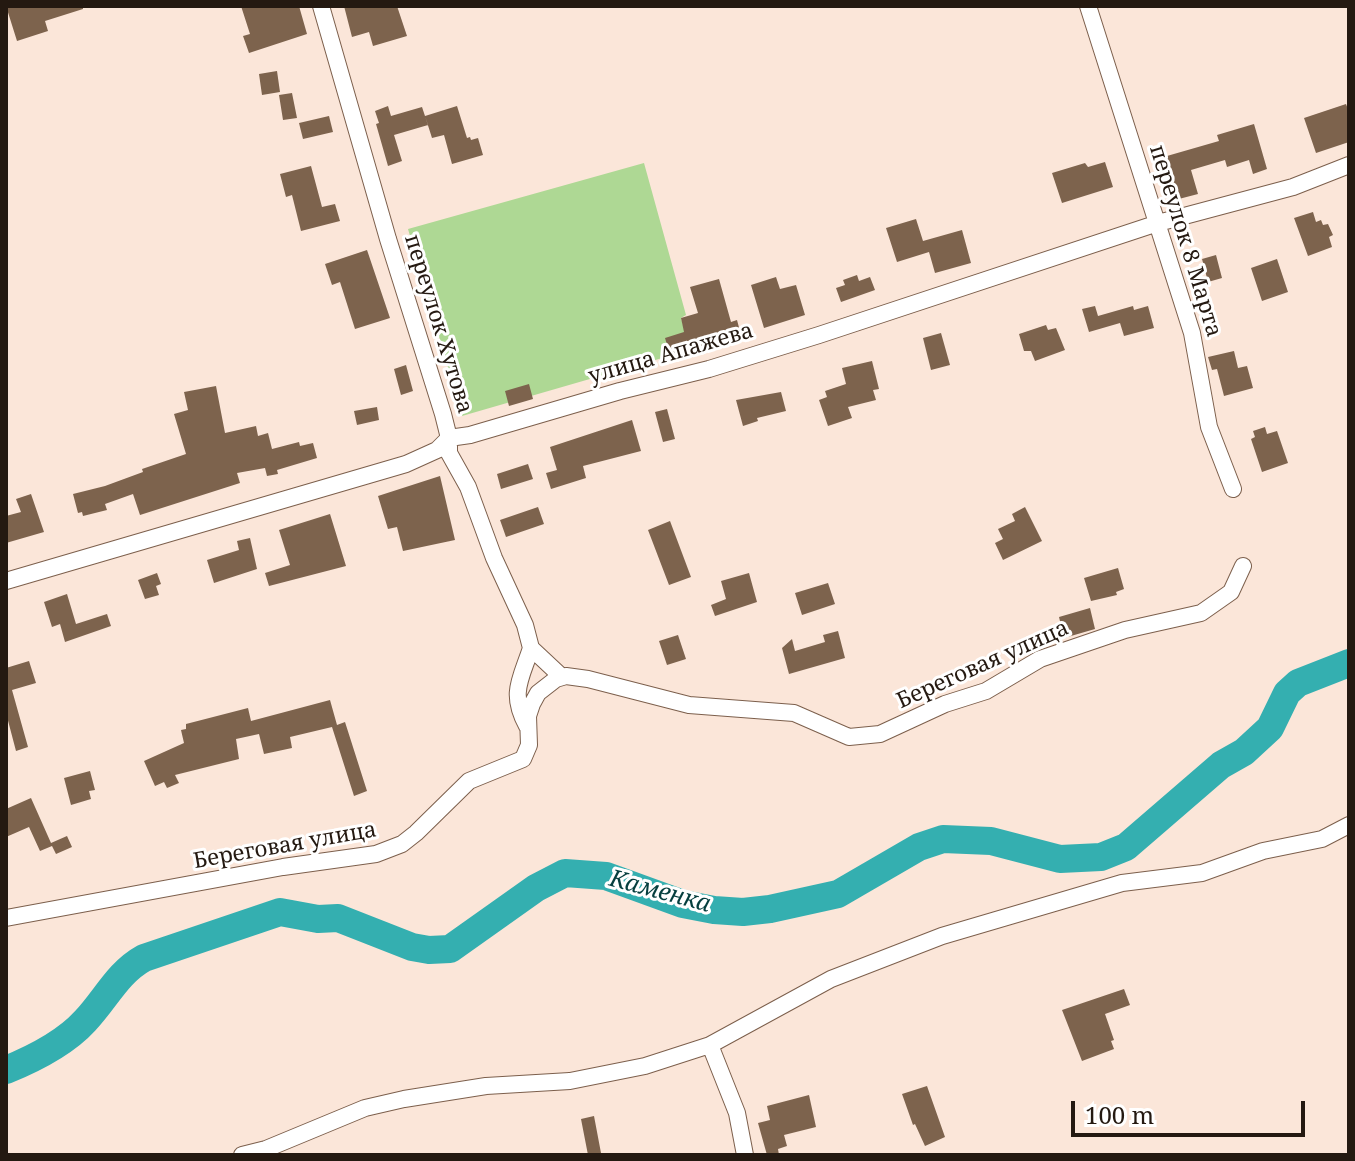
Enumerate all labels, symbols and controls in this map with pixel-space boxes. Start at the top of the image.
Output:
street label: переулок 8 Марта [1143,142,1227,340]
street label: переулок Хутова [398,231,478,417]
street label: улица Апажева [586,318,756,390]
street label: Береговая улица [893,615,1073,715]
street label: Береговая улица [191,817,379,875]
water label: Каменка [606,865,714,919]
scale bar [1075,1085,1309,1135]
text: 100 m [1085,1098,1154,1131]

